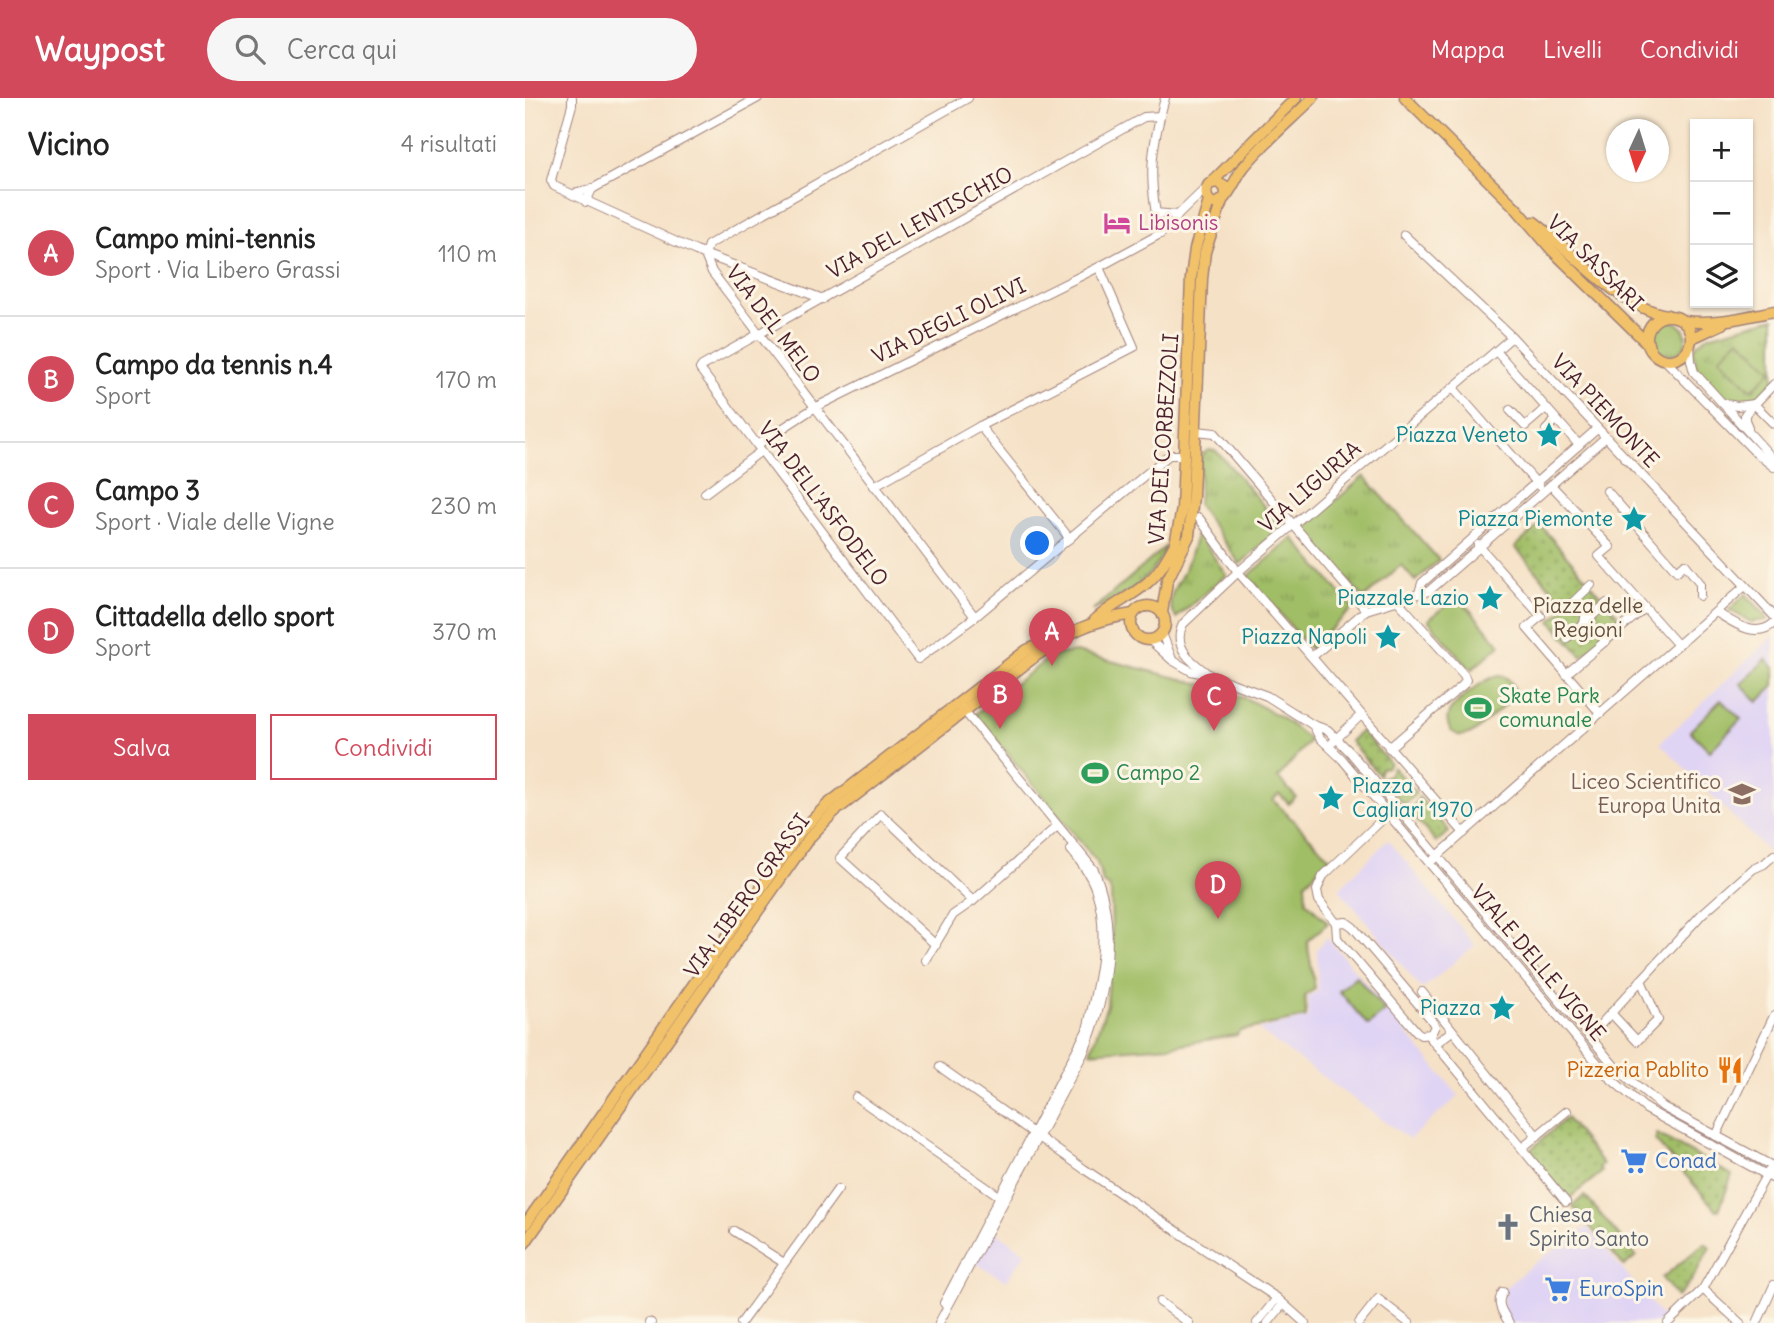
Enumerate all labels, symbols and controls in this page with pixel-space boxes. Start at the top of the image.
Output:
search box [207,18,697,81]
text: Waypost [35,28,165,70]
icon: search [231,30,269,68]
text: Cerca qui [287,33,397,66]
text: Mappa [1431,34,1505,64]
text: Livelli [1543,34,1602,64]
text: Condividi [1640,34,1739,64]
north arrow [1606,119,1669,182]
map controls [1690,119,1753,308]
button: + [1690,119,1753,182]
text: Vicino [28,125,110,163]
text: 4 risultati [401,129,497,158]
street label: VIA DEL LENTISCHIO [822,160,1017,285]
button: − [1690,182,1753,245]
hotel icon: Libisonis [1102,208,1132,238]
place label: Libisonis [1138,209,1218,236]
street label: VIA SASSARI [1542,209,1649,316]
text: Campo mini-tennis [95,222,315,255]
text: A [44,239,58,268]
text: 110 m [438,239,497,268]
button: layers [1690,245,1753,308]
text: Sport · Via Libero Grassi [95,255,340,284]
street label: VIA DEL MELO [720,259,827,388]
street label: VIA DEGLI OLIVI [868,272,1030,369]
street label: VIA DEI CORBEZZOLI [1143,332,1184,545]
text: Campo da tennis n.4 [95,348,333,381]
street label: VIA PIEMONTE [1546,348,1665,473]
text: B [43,365,59,394]
text: 170 m [436,365,497,394]
text: Sport [95,381,151,410]
street label: VIA DELL'ASFODELO [753,416,894,592]
place icon: Piazza Veneto [1534,420,1564,450]
place label: Piazza Veneto [1396,421,1528,448]
street label: VIA LIGURIA [1253,435,1366,538]
text: Campo 3 [95,474,200,507]
text: C [43,491,59,520]
text: 230 m [431,491,497,520]
place icon: Piazza Piemonte [1619,504,1649,534]
place label: Piazza Piemonte [1458,505,1613,532]
text: Sport · Viale delle Vigne [95,507,335,536]
your location [1020,526,1054,560]
place icon: Piazzale Lazio [1475,583,1505,613]
place label: Piazzale Lazio [1337,584,1469,611]
park label: Piazza delle Regioni [1533,592,1643,643]
text: Cittadella dello sport [95,600,334,633]
pin: A [1029,608,1075,666]
text: D [43,617,59,646]
text: 370 m [432,617,497,646]
place icon: Piazza Napoli [1373,622,1403,652]
place label: Piazza Napoli [1241,623,1367,650]
text: Sport [95,633,151,662]
pin: B [977,671,1023,729]
pin: C [1191,673,1237,731]
place label: Skate Park comunale [1499,682,1600,733]
sports icon: Skate Park comunale [1463,693,1493,723]
button: Salva [28,714,256,780]
button: Condividi [270,714,497,780]
sports icon: Campo 2 [1080,758,1110,788]
place label: Campo 2 [1116,759,1200,786]
place label: Liceo Scientifico Europa Unita [1570,768,1721,819]
place label: Piazza Cagliari 1970 [1352,772,1473,823]
school or university icon: Liceo Scientifico Europa Unita [1727,779,1757,809]
place icon: Piazza Cagliari 1970 [1316,783,1346,813]
street label: VIA LIBERO GRASSI [678,808,815,983]
pin: D [1195,861,1241,919]
street label: VIALE DELLE VIGNE [1465,879,1612,1046]
place icon: Piazza [1487,993,1517,1023]
place label: Piazza [1420,994,1481,1021]
restaurant icon: Pizzeria Pablito [1715,1055,1745,1085]
place label: Pizzeria Pablito [1566,1056,1709,1083]
supermarket icon: Conad [1619,1146,1649,1176]
place label: Conad [1655,1147,1717,1174]
place label: Chiesa Spirito Santo [1529,1201,1649,1252]
church icon: Chiesa Spirito Santo [1493,1212,1523,1242]
supermarket icon: EuroSpin [1543,1274,1573,1304]
place label: EuroSpin [1579,1275,1664,1302]

